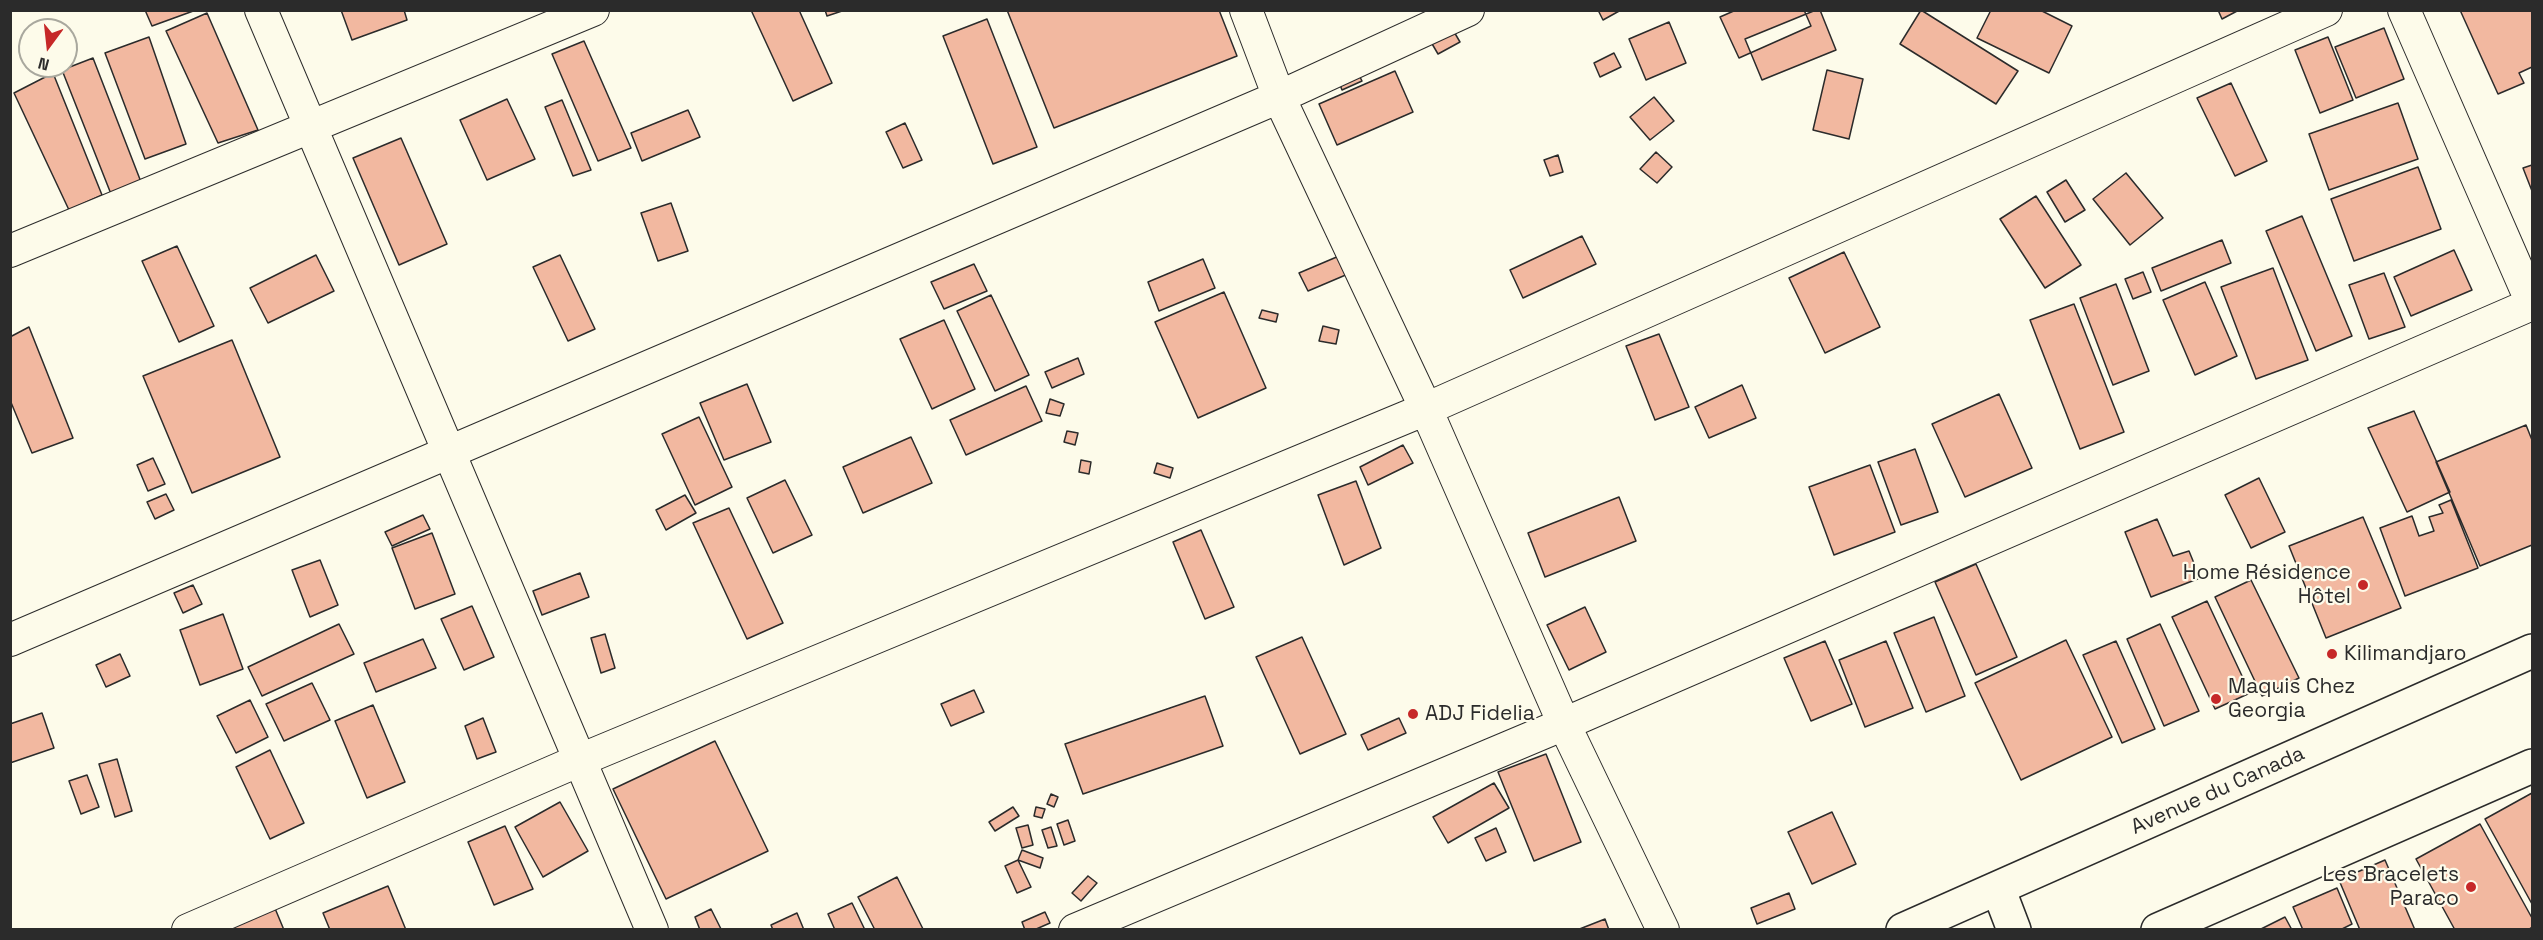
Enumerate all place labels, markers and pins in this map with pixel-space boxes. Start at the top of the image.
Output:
place label: Home Résidence Hôtel [2183,560,2351,610]
marker: Home Résidence Hôtel [2356,578,2370,592]
place label: Kilimandjaro [2344,641,2467,667]
marker: Kilimandjaro [2325,647,2339,661]
place label: Maquis Chez Georgia [2228,674,2355,724]
marker: Maquis Chez Georgia [2209,692,2223,706]
place label: ADJ Fidelia [1425,701,1535,727]
marker: ADJ Fidelia [1406,707,1420,721]
place label: Les Bracelets Paraco [2323,862,2459,912]
marker: Les Bracelets Paraco [2464,880,2478,894]

